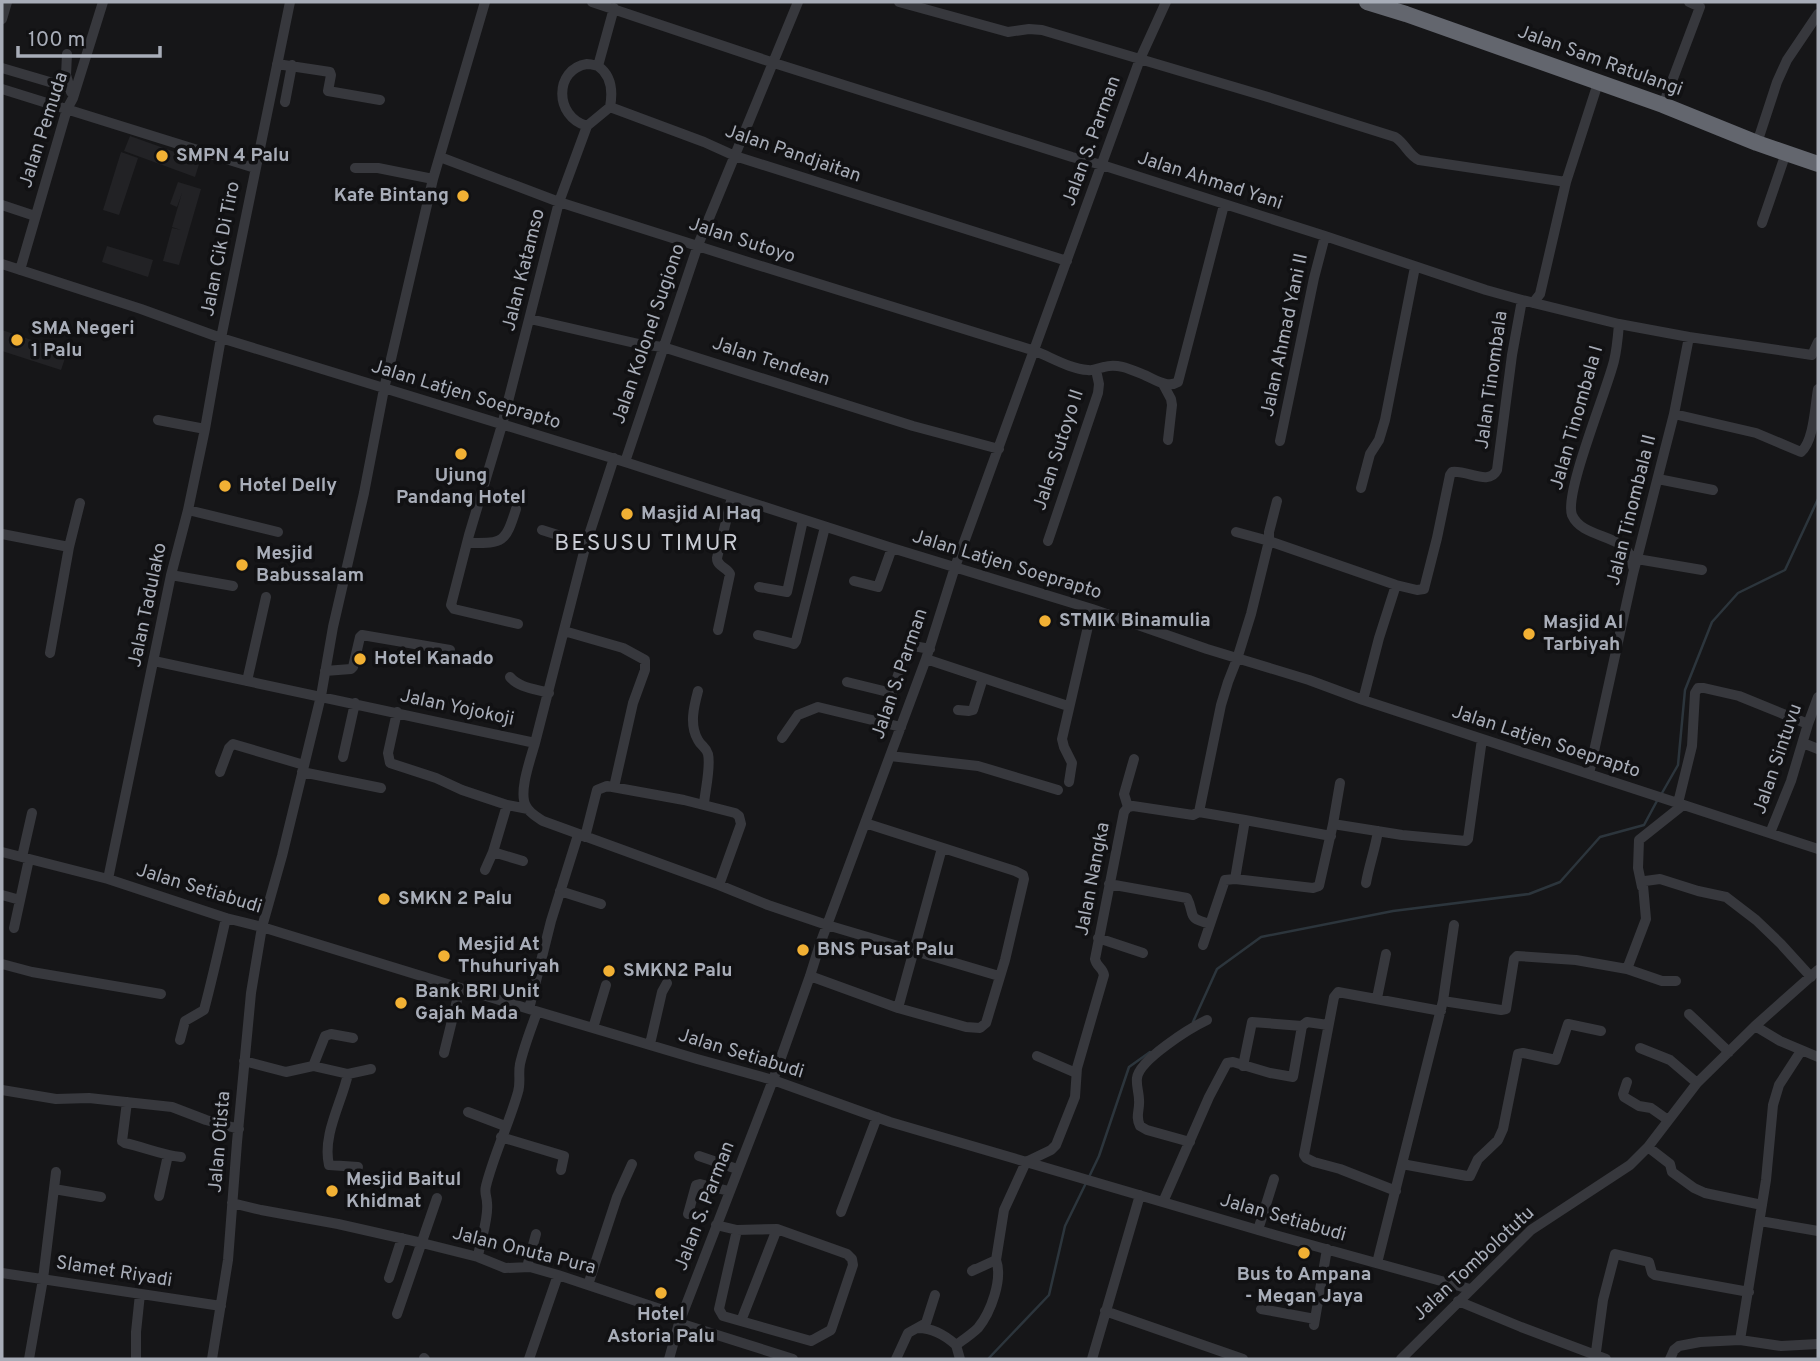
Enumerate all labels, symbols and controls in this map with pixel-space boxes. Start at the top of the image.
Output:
scale bar [18,14,159,58]
street label: Jalan Sam Ratulangi [1514,20,1686,102]
text: 100 m [28,27,85,54]
street label: Jalan Pemuda [14,69,74,191]
street label: Jalan S. Parman [1057,73,1127,209]
street label: Jalan Pandjaitan [722,119,864,189]
place label: SMPN 4 Palu [176,144,290,168]
street label: Jalan Ahmad Yani [1134,146,1286,216]
marker: SMPN 4 Palu [154,148,170,164]
street label: Jalan Cik Di Tiro [196,179,246,319]
place label: Kafe Bintang [334,184,449,208]
marker: Kafe Bintang [455,188,471,204]
street label: Jalan Katamso [497,206,551,334]
street label: Jalan Sutoyo [686,212,798,270]
street label: Jalan Kolonel Sugiono [607,241,691,427]
street label: Jalan Ahmad Yani II [1256,251,1314,419]
street label: Jalan Tinombala [1470,309,1514,451]
place label: SMA Negeri 1 Palu [31,317,135,363]
marker: SMA Negeri 1 Palu [9,332,25,348]
street label: Jalan Tendean [709,332,833,392]
street label: Jalan Tinombala I [1545,343,1609,493]
street label: Jalan Latjen Soeprapto [368,355,564,435]
street label: Jalan Sutoyo II [1028,386,1090,514]
street label: Jalan Tinombala II [1602,432,1662,588]
marker: Ujung Pandang Hotel [453,446,469,462]
place label: Ujung Pandang Hotel [396,464,526,510]
place label: Hotel Delly [239,474,337,498]
marker: Hotel Delly [217,478,233,494]
place label: Masjid Al Haq [641,502,761,526]
marker: Masjid Al Haq [619,506,635,522]
street label: Jalan Latjen Soeprapto [909,525,1105,605]
district label: BESUSU TIMUR [554,530,740,559]
street label: Jalan Tadulako [123,541,173,669]
place label: Mesjid Babussalam [256,542,364,588]
marker: Mesjid Babussalam [234,557,250,573]
street label: Jalan S. Parman [866,605,934,743]
place label: STMIK Binamulia [1059,609,1211,633]
place label: Masjid Al Tarbiyah [1543,611,1623,657]
marker: STMIK Binamulia [1037,613,1053,629]
marker: Masjid Al Tarbiyah [1521,626,1537,642]
place label: Hotel Kanado [374,647,494,671]
marker: Hotel Kanado [352,651,368,667]
street label: Jalan Yojokoji [398,684,516,732]
street label: Jalan Latjen Soeprapto [1449,700,1643,784]
street label: Jalan Sintuvu [1748,701,1808,817]
street label: Jalan Nangka [1070,820,1116,938]
street label: Jalan Setiabudi [133,858,265,920]
place label: SMKN 2 Palu [398,887,512,911]
marker: SMKN 2 Palu [376,891,392,907]
place label: Mesjid At Thuhuriyah [458,933,560,979]
place label: BNS Pusat Palu [817,938,954,962]
marker: BNS Pusat Palu [795,942,811,958]
marker: Mesjid At Thuhuriyah [436,948,452,964]
place label: SMKN2 Palu [623,959,733,983]
marker: SMKN2 Palu [601,963,617,979]
place label: Bank BRI Unit Gajah Mada [415,980,540,1026]
marker: Bank BRI Unit Gajah Mada [393,995,409,1011]
street label: Jalan Setiabudi [675,1023,807,1085]
street label: Jalan Otista [204,1090,236,1194]
street label: Jalan S. Parman [669,1138,741,1274]
place label: Mesjid Baitul Khidmat [346,1168,461,1214]
marker: Mesjid Baitul Khidmat [324,1183,340,1199]
street label: Jalan Setiabudi [1217,1189,1349,1247]
street label: Jalan Tombolotutu [1408,1201,1540,1327]
street label: Jalan Onuta Pura [450,1222,598,1280]
marker: Bus to Ampana - Megan Jaya [1296,1245,1312,1261]
street label: Slamet Riyadi [54,1251,174,1293]
place label: Bus to Ampana - Megan Jaya [1237,1263,1371,1309]
marker: Hotel Astoria Palu [653,1285,669,1301]
place label: Hotel Astoria Palu [607,1303,715,1349]

